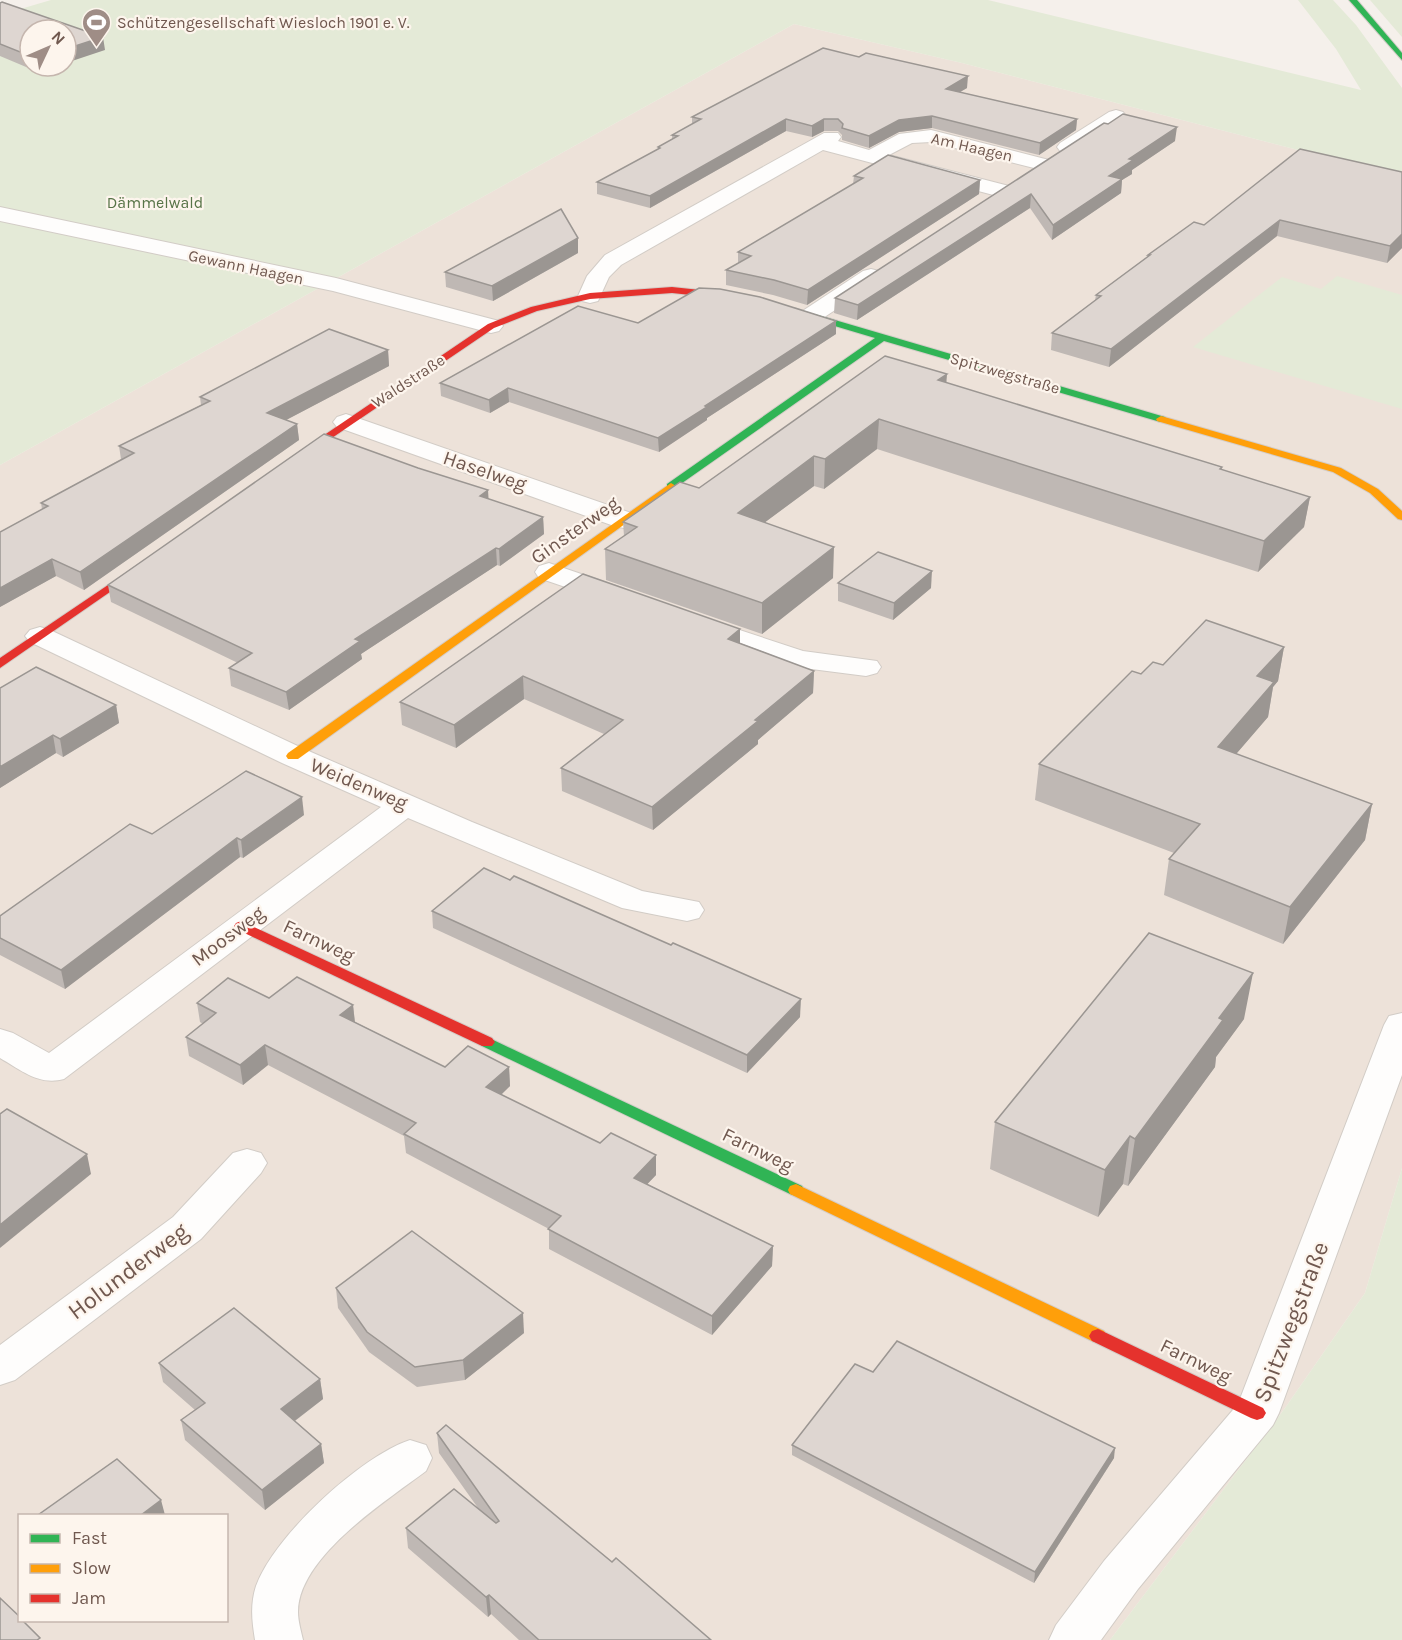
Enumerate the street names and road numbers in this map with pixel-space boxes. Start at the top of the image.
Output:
street label: Am Haagen [929,128,1015,166]
street label: Gewann Haagen [187,246,305,288]
street label: Spitzwegstraße [948,348,1062,398]
street label: Waldstraße [368,350,448,412]
street label: Haselweg [440,446,530,496]
street label: Ginsterweg [526,491,624,569]
street label: Weidenweg [307,753,411,815]
street label: Moosweg [187,901,269,971]
street label: Farnweg [280,914,358,968]
street label: Farnweg [719,1123,797,1177]
street label: Holunderweg [62,1216,194,1325]
street label: Spitzwegstraße [1247,1238,1335,1406]
street label: Farnweg [1157,1334,1235,1388]

